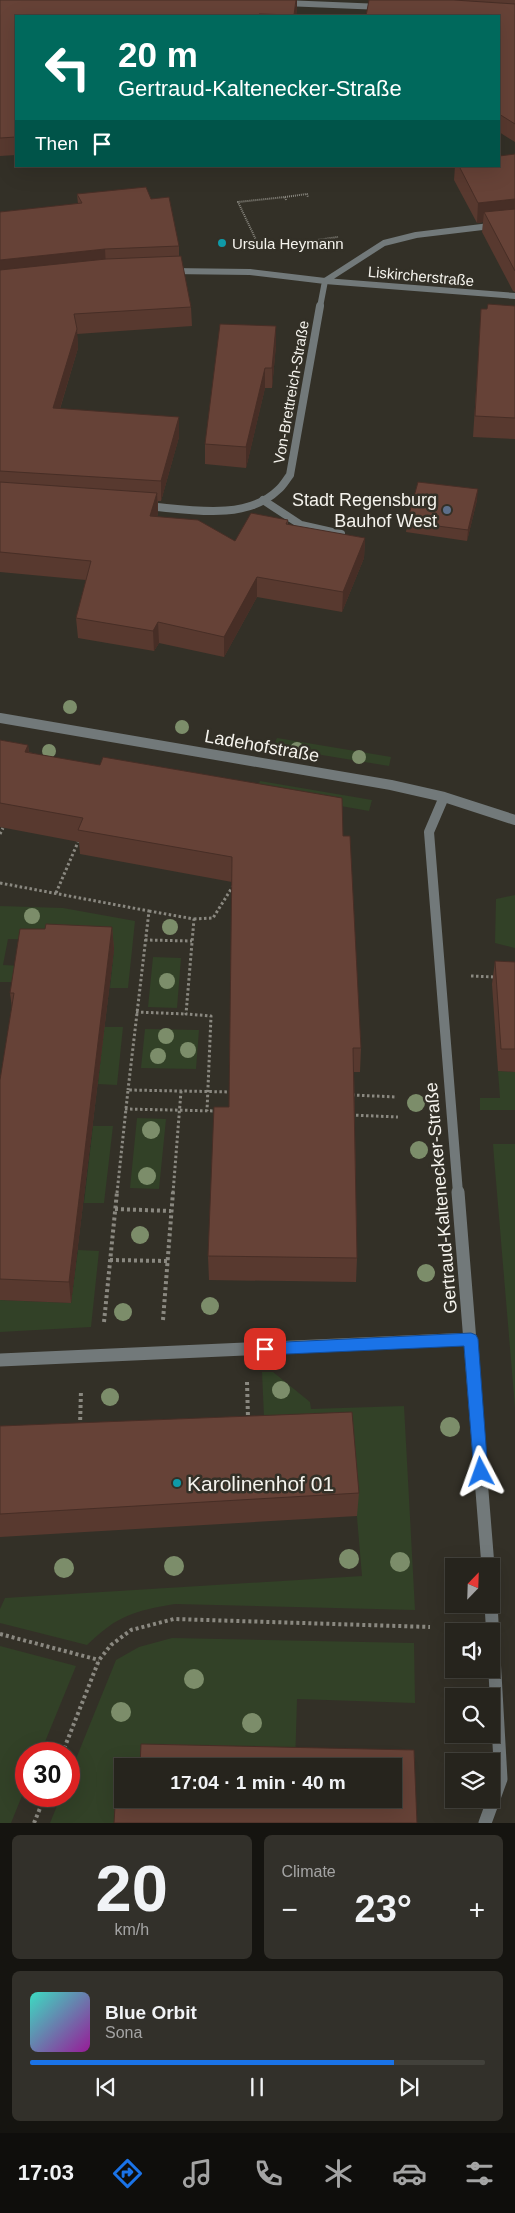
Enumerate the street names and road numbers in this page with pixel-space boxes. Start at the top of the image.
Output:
street label: Liskircherstraße [367,263,475,289]
street label: Von-Brettreich-Straße [270,319,312,465]
street label: Ladehofstraße [203,726,321,766]
street label: Gertraud-Kaltenecker-Straße [421,1082,461,1314]

